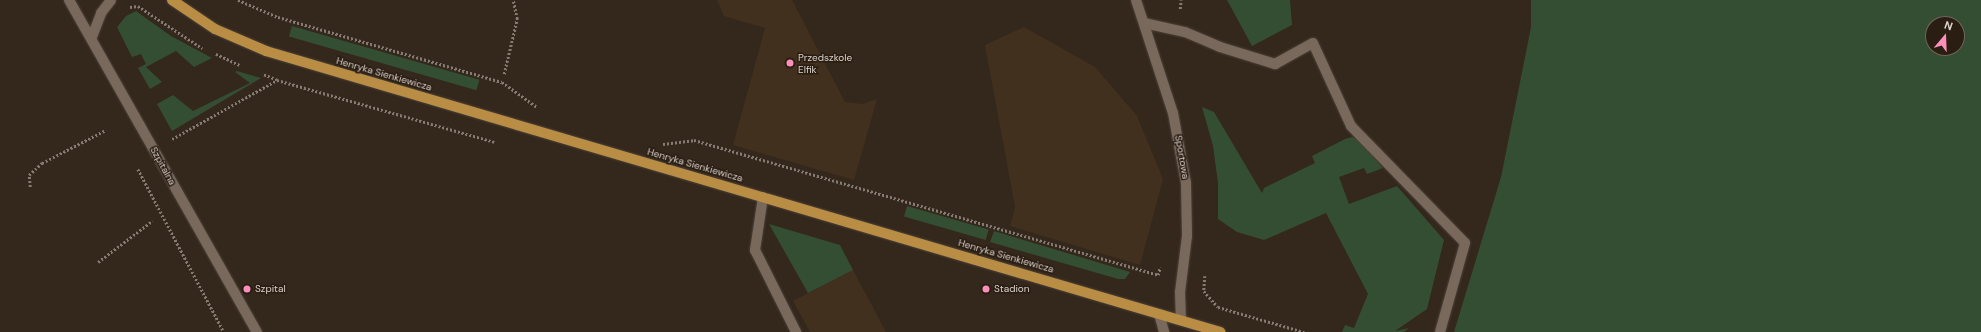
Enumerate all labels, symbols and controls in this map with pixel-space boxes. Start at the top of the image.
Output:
north arrow [1925,16,1965,56]
text: N [1943,18,1955,34]
place label: Przedszkole Elfik [798,51,852,74]
street label: Henryka Sienkiewicza [335,55,433,93]
marker: Przedszkole Elfik [785,58,795,68]
street label: Sportowa [1172,134,1192,180]
street label: Szpitalna [148,145,178,187]
street label: Henryka Sienkiewicza [646,146,744,184]
street label: Henryka Sienkiewicza [957,237,1055,275]
place label: Szpital [255,283,286,295]
place label: Stadion [994,283,1029,295]
marker: Szpital [242,284,252,294]
marker: Stadion [981,284,991,294]

